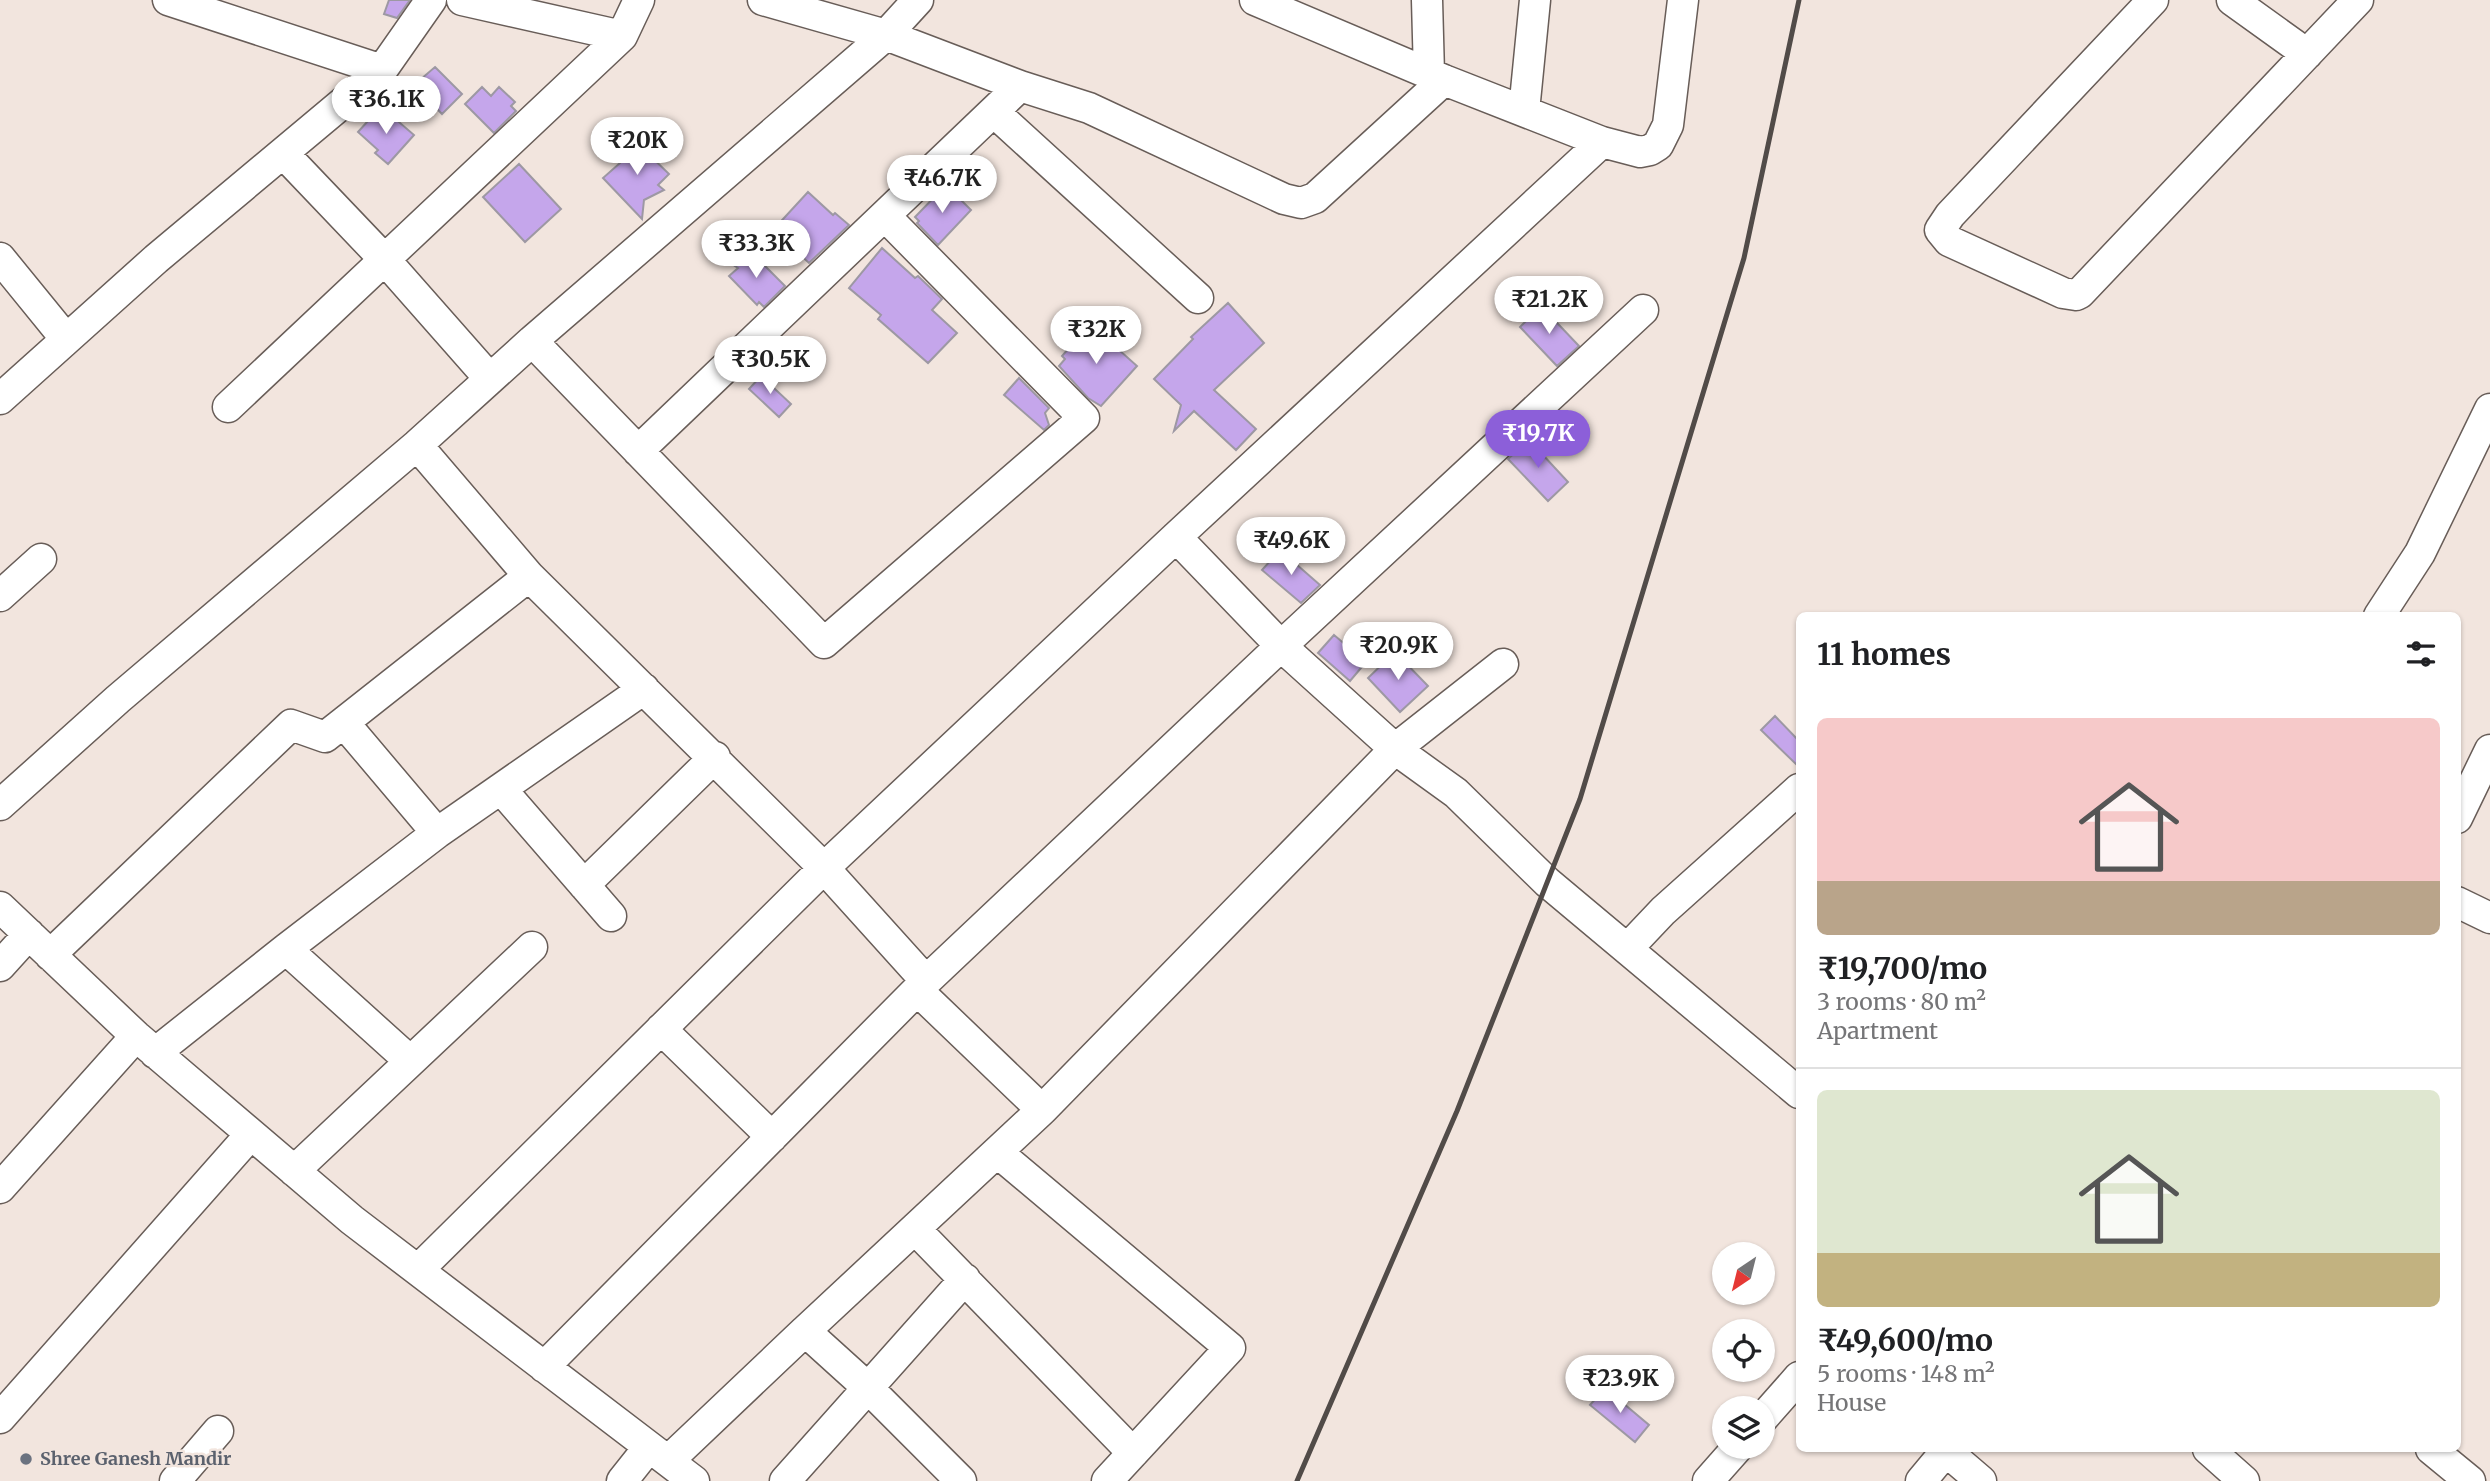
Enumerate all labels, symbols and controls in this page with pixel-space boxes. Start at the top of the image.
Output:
pin: ₹36.1K [329,76,443,136]
text: ₹36.1K [348,84,424,113]
pin: ₹20K [596,118,678,177]
text: ₹20K [607,125,667,154]
pin: ₹46.7K [885,156,999,215]
text: ₹46.7K [903,163,981,192]
pin: ₹33.3K [699,220,813,280]
text: ₹33.3K [717,228,795,257]
pin: ₹21.2K [1492,276,1606,336]
text: ₹21.2K [1510,284,1588,313]
pin: ₹32K [1055,306,1137,366]
text: ₹32K [1066,314,1126,343]
pin: ₹30.5K [713,336,827,396]
text: ₹30.5K [730,344,810,373]
pin: ₹19.7K [1481,410,1595,470]
text: ₹19.7K [1501,418,1575,447]
pin: ₹49.6K [1234,518,1348,577]
text: ₹49.6K [1252,525,1330,554]
pin: ₹20.9K [1341,622,1455,682]
text: ₹20.9K [1358,630,1438,659]
text: 11 homes [1817,635,1951,673]
icon: filters [2402,635,2440,673]
icon: home [2066,764,2192,890]
text: ₹19,700/mo [1817,949,1987,987]
text: 3 rooms · 80 m² [1817,987,1986,1016]
text: Apartment [1817,1016,1938,1045]
icon: home [2066,1136,2192,1262]
north arrow [1712,1242,1774,1306]
map controls [1712,1242,1775,1459]
button: locate [1712,1319,1775,1382]
text: ₹49,600/mo [1817,1321,1993,1359]
pin: ₹23.9K [1563,1356,1677,1415]
text: 5 rooms · 148 m² [1817,1359,1995,1388]
text: ₹23.9K [1581,1363,1659,1392]
text: House [1817,1388,1886,1417]
button: layers [1712,1396,1775,1459]
place label: Shree Ganesh Mandir [40,1447,231,1470]
marker: Shree Ganesh Mandir [18,1451,34,1467]

